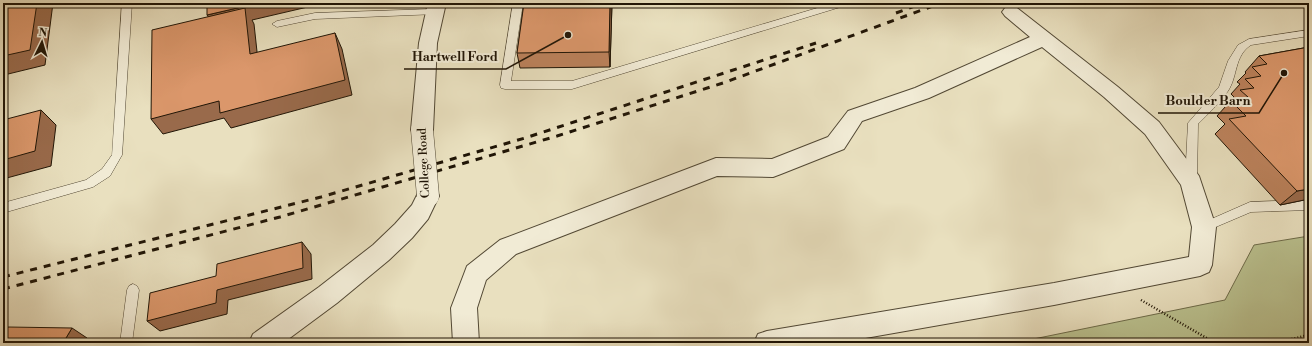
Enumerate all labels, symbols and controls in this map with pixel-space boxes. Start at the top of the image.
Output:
north arrow [22,22,62,62]
text: N [38,26,48,40]
callout: Hartwell Ford [404,44,506,69]
text: Hartwell Ford [412,49,498,65]
callout: Boulder Barn [1158,88,1259,113]
text: Boulder Barn [1166,93,1250,109]
street label: College Road [415,127,433,199]

